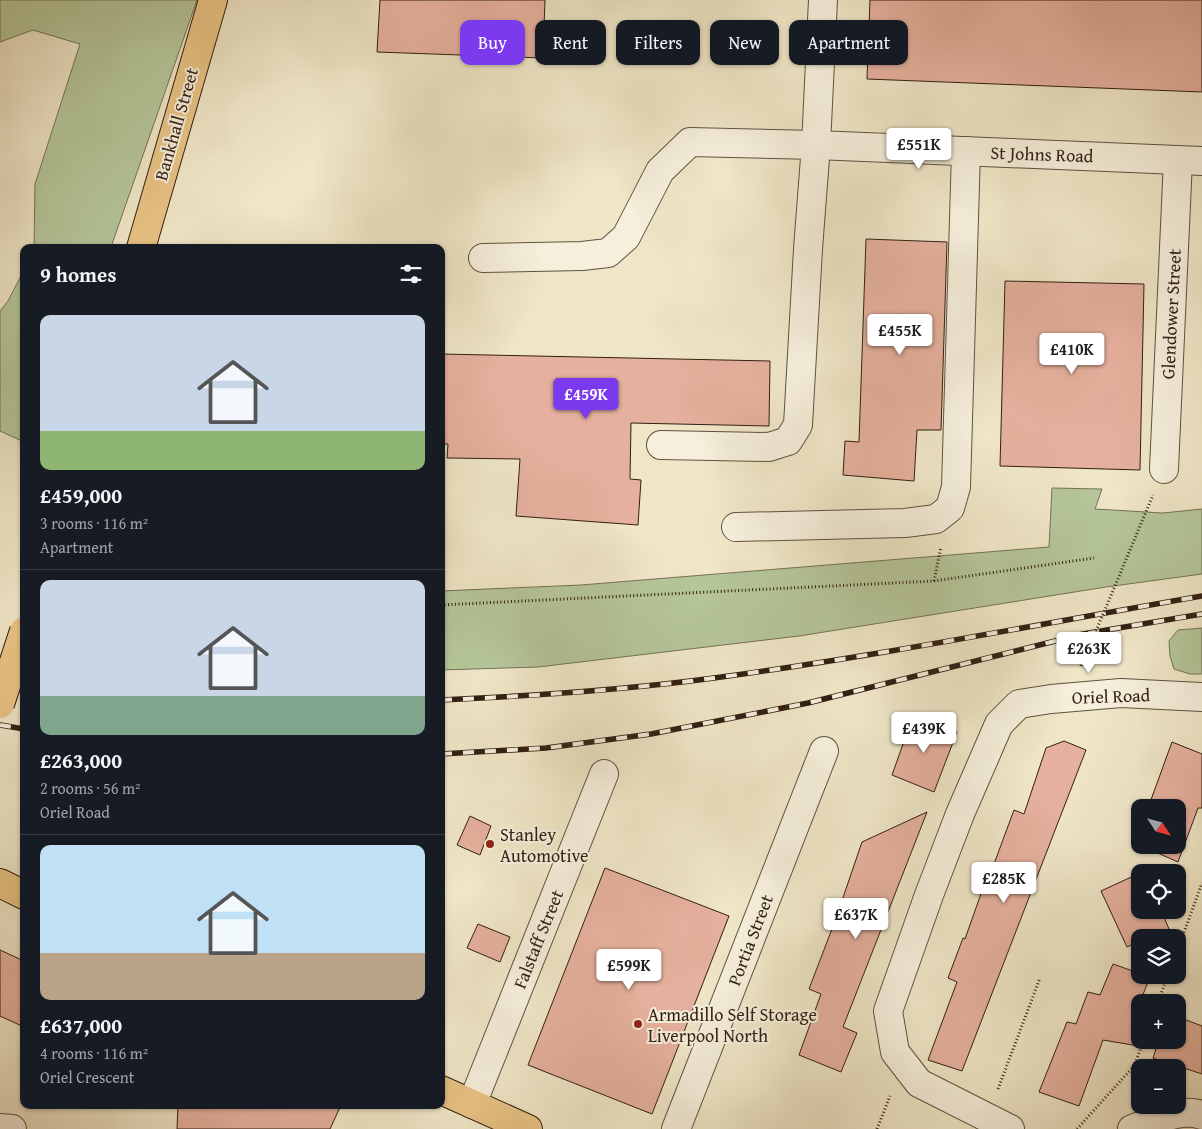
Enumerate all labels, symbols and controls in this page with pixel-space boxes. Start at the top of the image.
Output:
chip: Buy [460,20,525,65]
chip: Rent [535,20,606,65]
chip: Filters [616,20,700,65]
chip: New [710,20,779,65]
chip: Apartment [789,20,908,65]
street label: Bankhall Street [147,64,205,184]
pin: £551K [884,128,954,170]
text: £551K [897,132,941,156]
street label: St Johns Road [990,139,1094,169]
street label: Glendower Street [1154,247,1188,380]
text: 9 homes [40,259,116,290]
icon: filters [397,260,425,288]
pin: £455K [865,314,935,356]
text: £455K [878,318,922,342]
pin: £410K [1037,332,1107,375]
text: £410K [1050,337,1094,361]
icon: home [188,347,278,437]
pin: £459K [551,378,621,420]
text: £459K [564,382,608,406]
text: £459,000 [40,480,122,511]
text: 3 rooms · 116 m² [40,511,148,535]
text: Apartment [40,535,113,559]
icon: home [188,613,278,703]
pin: £263K [1054,632,1124,674]
text: £263K [1067,636,1111,660]
street label: Oriel Road [1071,681,1151,711]
pin: £439K [889,712,959,754]
text: £439K [902,716,946,740]
text: £263,000 [40,745,122,776]
text: 2 rooms · 56 m² [40,776,140,800]
north arrow [1131,799,1186,854]
map controls [1131,799,1186,1114]
text: Oriel Road [40,800,110,824]
place label: Stanley Automotive [500,821,588,869]
marker: Stanley Automotive [484,838,496,850]
pin: £285K [969,862,1039,904]
button: locate [1131,864,1186,919]
text: £285K [982,866,1026,890]
icon: home [188,878,278,968]
street label: Falstaff Street [506,885,570,993]
street label: Portia Street [720,890,780,990]
pin: £637K [821,898,891,940]
text: £637K [834,902,878,926]
button: layers [1131,929,1186,984]
pin: £599K [594,948,664,991]
text: £599K [607,953,651,977]
button: + [1131,994,1186,1049]
place label: Armadillo Self Storage Liverpool North [648,1001,817,1049]
text: £637,000 [40,1010,122,1041]
marker: Armadillo Self Storage Liverpool North [632,1018,644,1030]
text: 4 rooms · 116 m² [40,1041,148,1065]
button: − [1131,1059,1186,1114]
text: Oriel Crescent [40,1065,134,1089]

